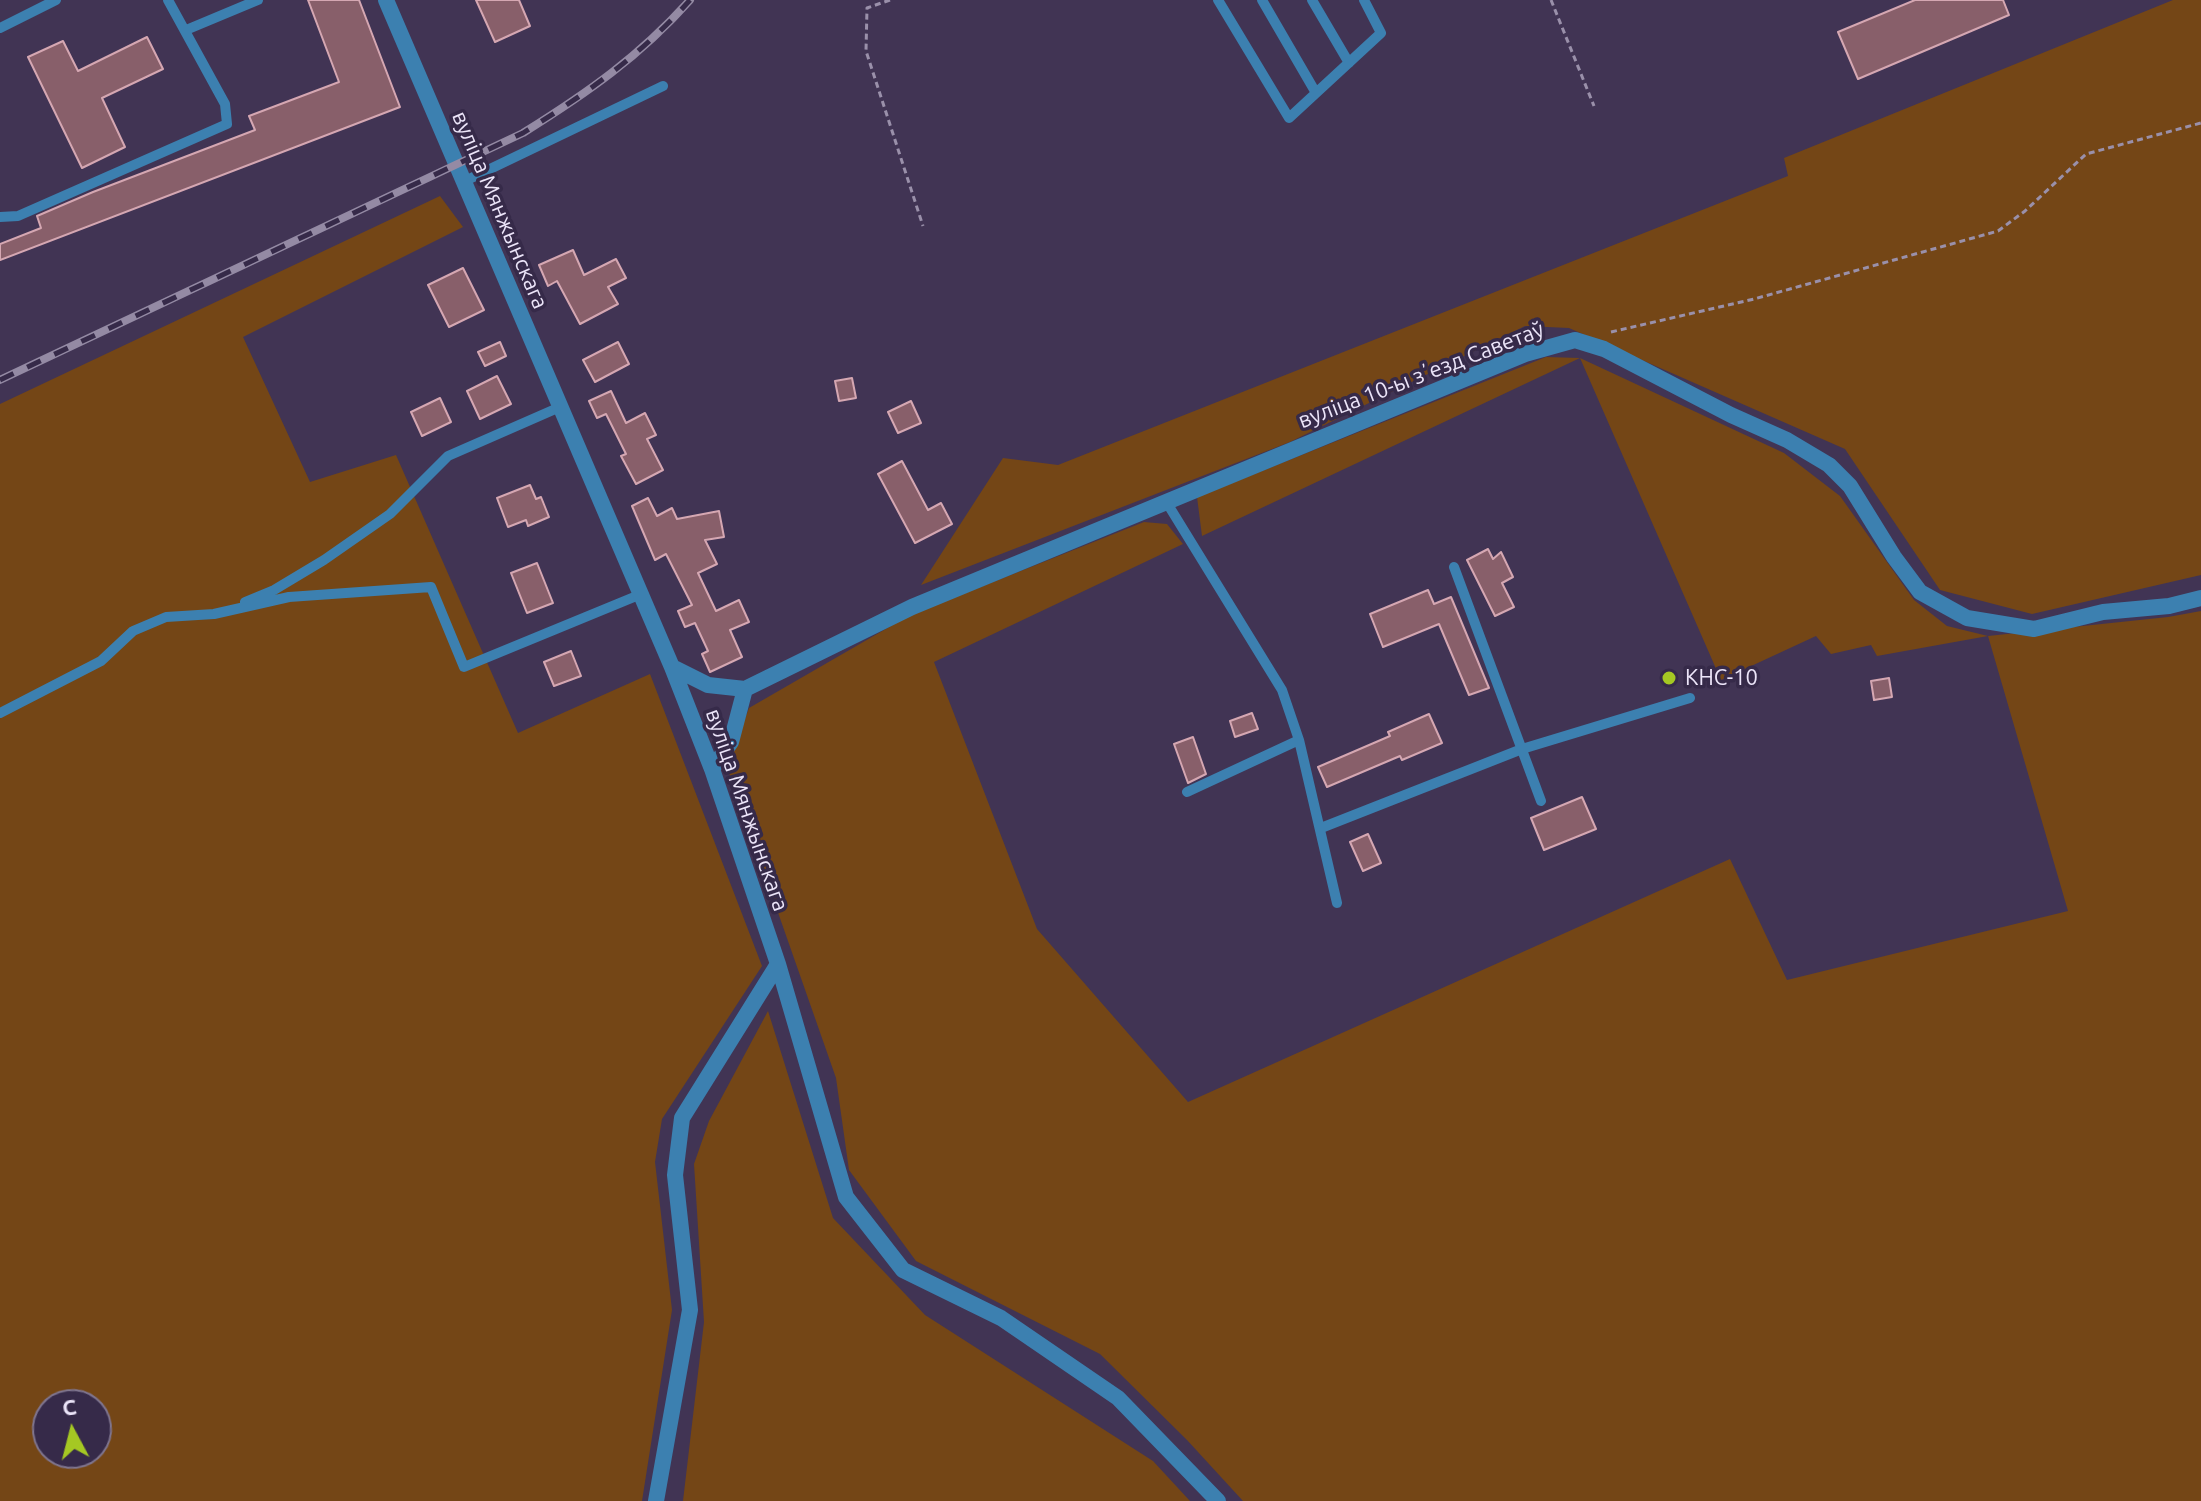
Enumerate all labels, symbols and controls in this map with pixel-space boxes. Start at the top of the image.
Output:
street label: вуліца Мянжынскага [446,107,554,313]
street label: вуліца 10-ы зʼезд Саветаў [1294,316,1548,434]
place label: КНС-10 [1685,665,1758,691]
marker: КНС-10 [1660,669,1678,687]
street label: вуліца Мянжынскага [700,705,794,915]
north arrow [32,1389,112,1469]
text: С [61,1393,78,1420]

